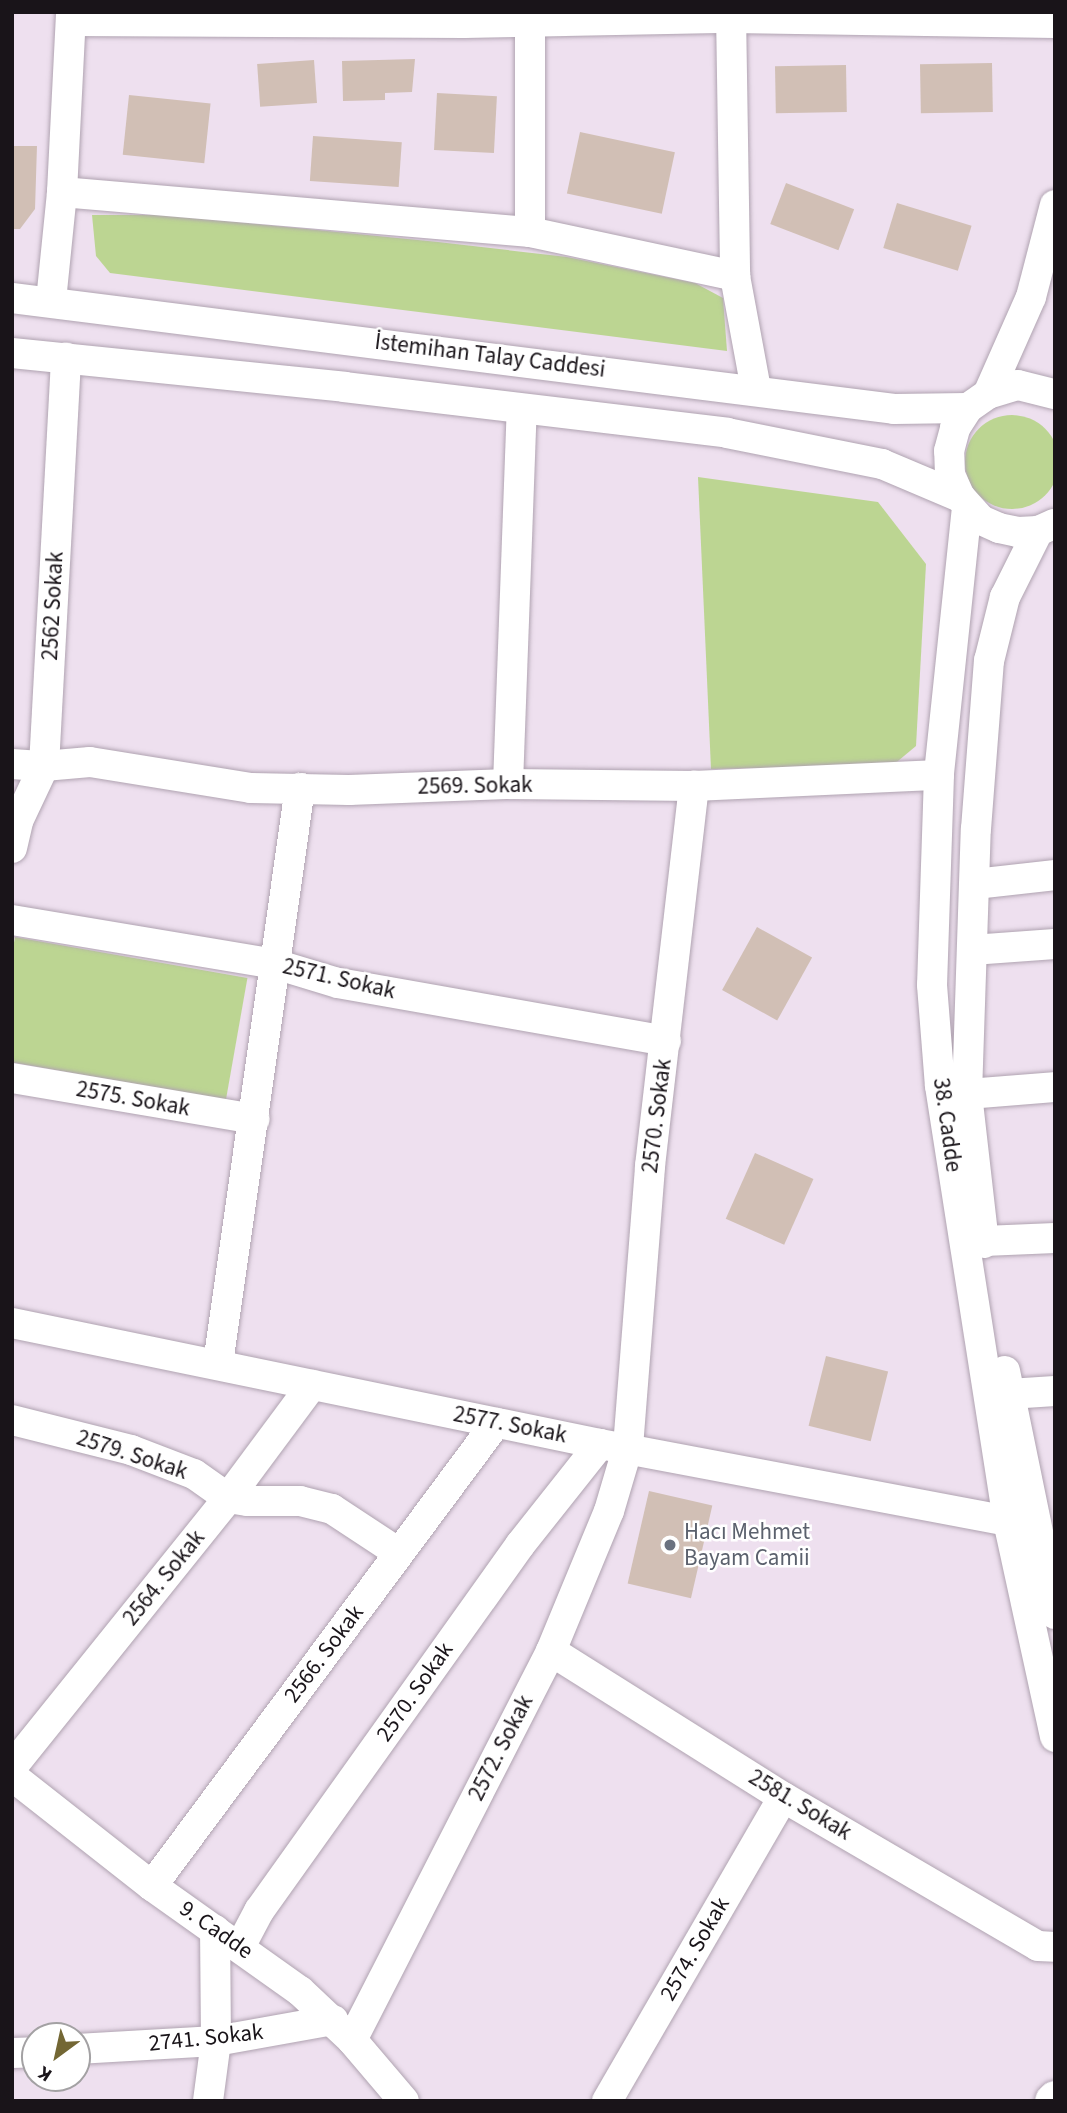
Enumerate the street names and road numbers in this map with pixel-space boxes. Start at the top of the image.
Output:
street label: İstemihan Talay Caddesi [373,328,607,384]
street label: 2562 Sokak [36,551,70,661]
street label: 2569. Sokak [417,771,533,801]
street label: 2571. Sokak [280,953,398,1005]
street label: 2570. Sokak [636,1057,678,1175]
street label: 2575. Sokak [74,1075,192,1123]
street label: 38. Cadde [927,1076,967,1174]
street label: 2577. Sokak [451,1400,569,1450]
street label: 2579. Sokak [73,1424,191,1486]
street label: 2564. Sokak [117,1525,211,1631]
street label: 2566. Sokak [278,1600,370,1708]
street label: 2570. Sokak [371,1637,459,1747]
street label: 2572. Sokak [463,1691,539,1805]
street label: 2581. Sokak [744,1764,856,1846]
street label: 2574. Sokak [654,1892,736,2006]
street label: 9. Cadde [174,1895,258,1965]
street label: 2741. Sokak [147,2018,265,2058]

